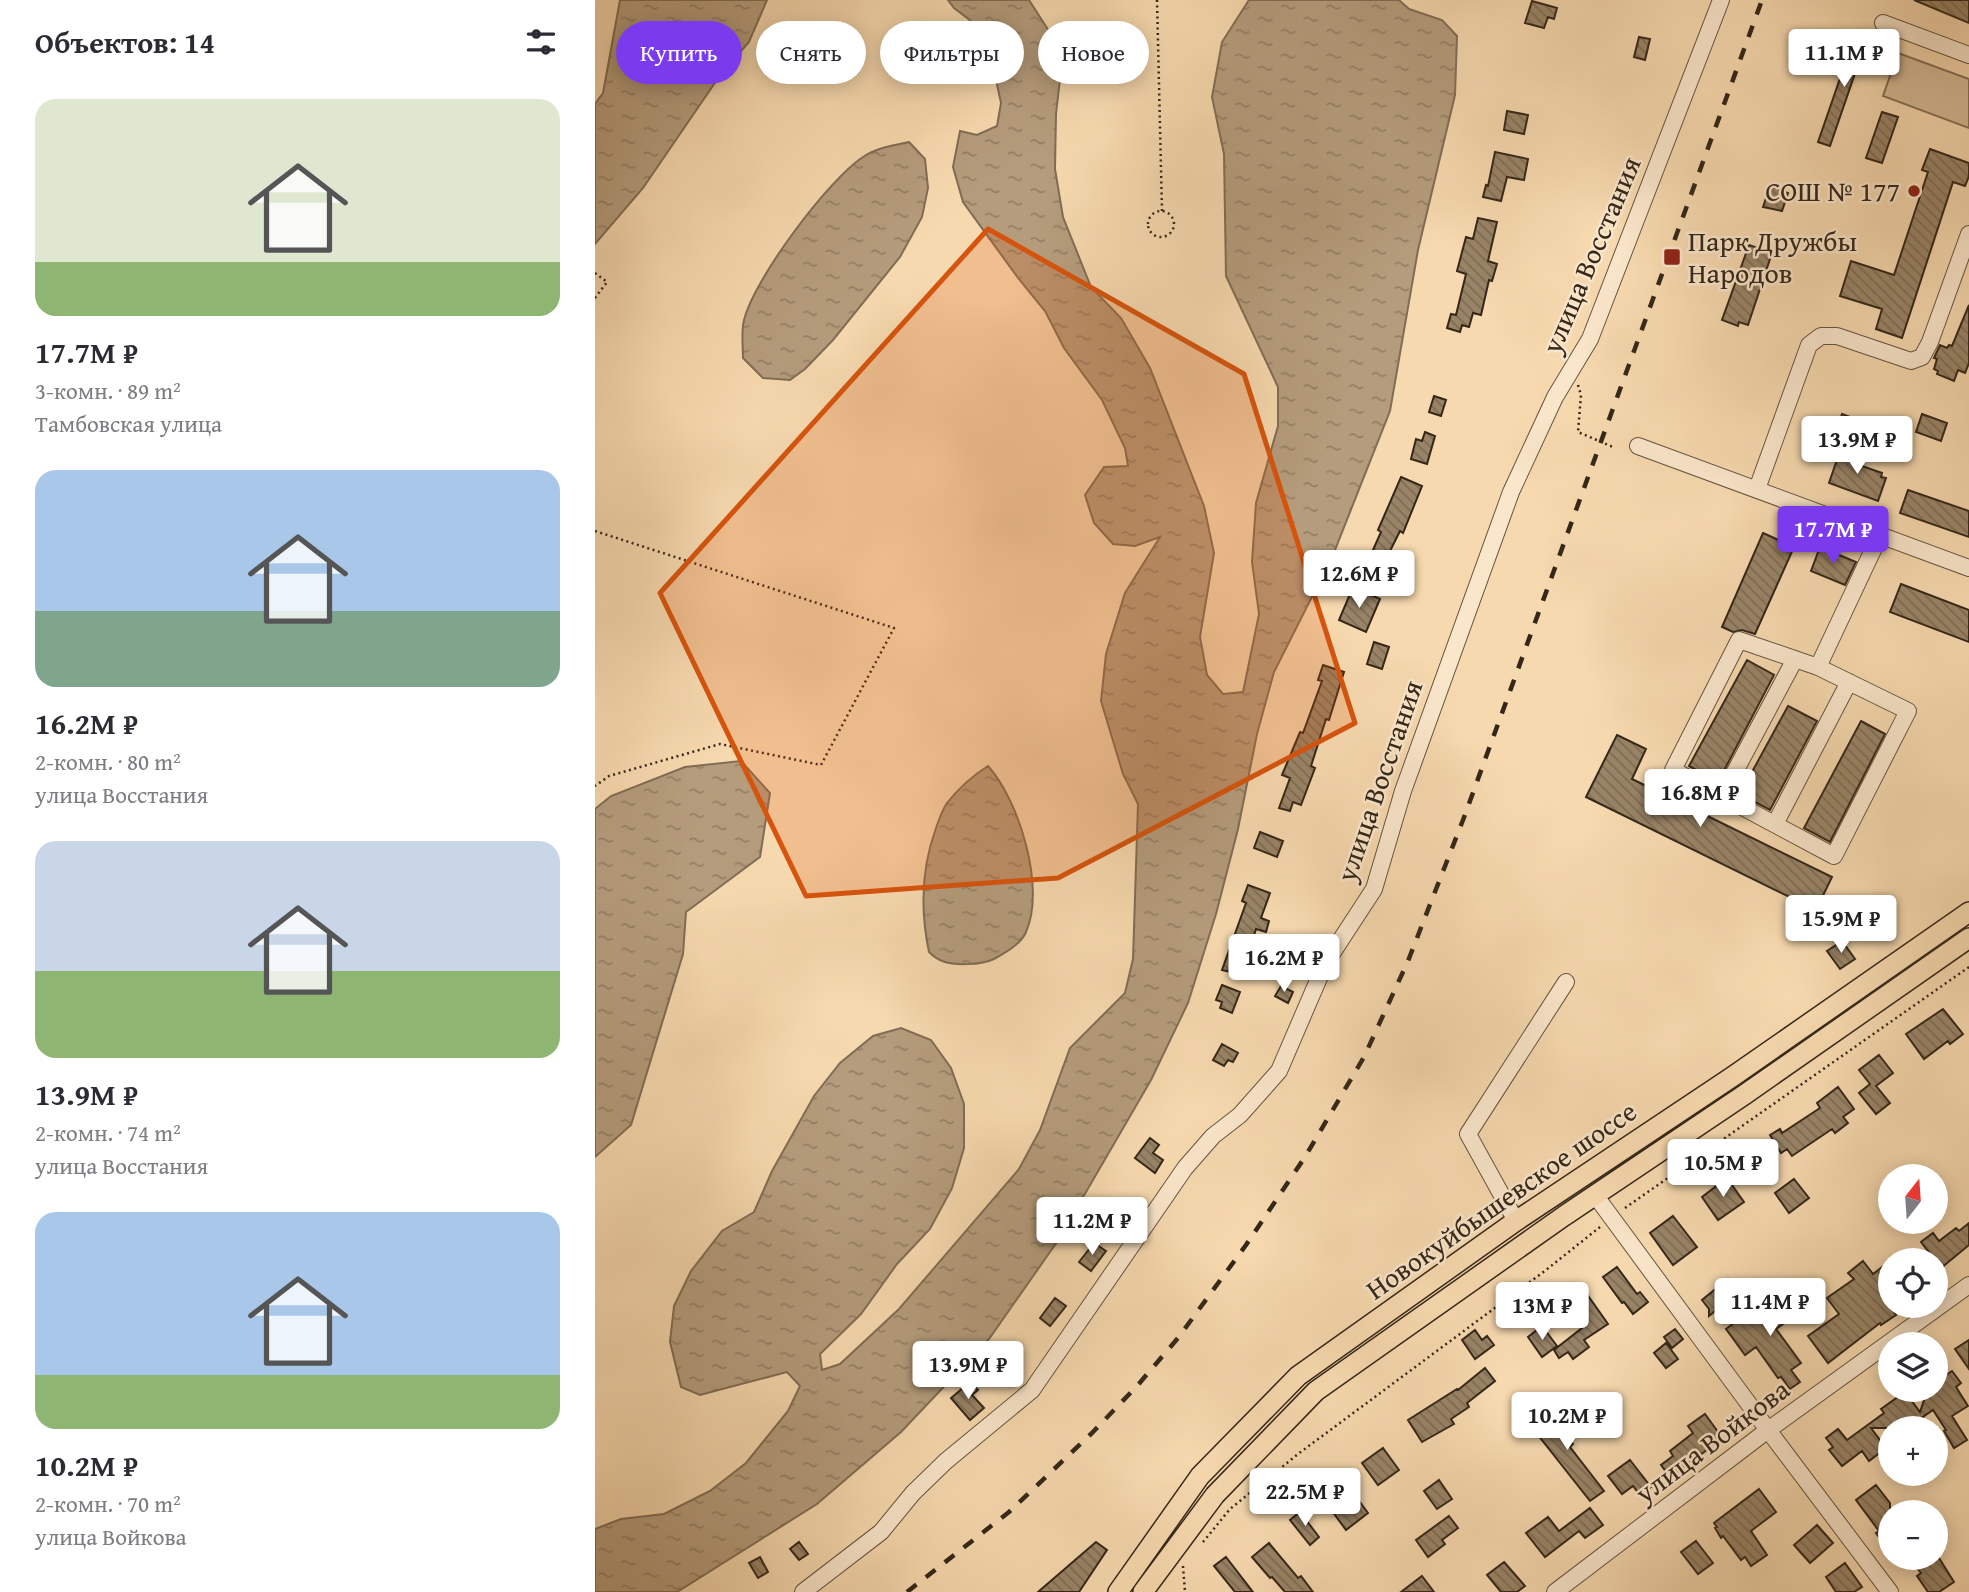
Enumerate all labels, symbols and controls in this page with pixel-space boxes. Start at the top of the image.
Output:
text: Объектов: 14 [35,20,215,64]
chip: Купить [616,21,742,84]
chip: Снять [756,21,866,84]
chip: Фильтры [880,21,1024,84]
chip: Новое [1038,21,1149,84]
icon: filters [522,23,560,61]
pin: 11.1M ₽ [1779,29,1909,89]
text: 11.1M ₽ [1804,35,1884,68]
icon: home [235,145,361,271]
street label: улица Восстания [1530,150,1651,361]
place label: СОШ № 177 [1765,170,1900,211]
marker: СОШ № 177 [1906,183,1922,199]
place label: Парк Дружбы Народов [1688,220,1857,293]
marker: Парк Дружбы Народов [1662,247,1682,267]
text: 17.7M ₽ [35,330,138,374]
text: 3-комн. · 89 m² [35,374,181,407]
text: Тамбовская улица [35,407,222,440]
pin: 13.9M ₽ [1792,416,1922,476]
text: 13.9M ₽ [1817,422,1897,455]
pin: 17.7M ₽ [1768,506,1898,566]
text: 17.7M ₽ [1793,512,1873,545]
icon: home [235,516,361,642]
pin: 12.6M ₽ [1294,550,1424,610]
text: 12.6M ₽ [1319,556,1399,589]
street label: улица Восстания [1325,675,1432,888]
text: 16.2M ₽ [35,701,138,745]
text: 2-комн. · 80 m² [35,745,181,778]
pin: 16.8M ₽ [1635,770,1765,829]
text: 16.8M ₽ [1660,775,1740,808]
text: улица Восстания [35,778,208,811]
icon: home [235,887,361,1013]
pin: 15.9M ₽ [1776,895,1906,955]
text: 15.9M ₽ [1801,901,1881,934]
pin: 16.2M ₽ [1219,934,1349,994]
text: 16.2M ₽ [1244,940,1324,973]
text: 13.9M ₽ [35,1072,138,1116]
street label: Новокуйбышевское шоссе [1357,1090,1645,1309]
text: 2-комн. · 74 m² [35,1116,181,1149]
pin: 10.5M ₽ [1658,1140,1788,1199]
text: 10.5M ₽ [1683,1145,1763,1178]
text: улица Восстания [35,1149,208,1182]
north arrow [1878,1164,1948,1234]
map controls [1878,1164,1948,1570]
pin: 11.2M ₽ [1027,1198,1157,1257]
text: 11.2M ₽ [1052,1203,1132,1236]
button: locate [1878,1248,1948,1318]
icon: home [235,1258,361,1384]
pin: 11.4M ₽ [1705,1278,1835,1338]
pin: 13M ₽ [1493,1282,1591,1342]
text: 11.4M ₽ [1730,1284,1810,1317]
text: 13M ₽ [1512,1288,1572,1321]
button: layers [1878,1332,1948,1402]
pin: 13.9M ₽ [903,1342,1033,1401]
text: 13.9M ₽ [928,1347,1008,1380]
street label: улица Войкова [1625,1368,1798,1513]
pin: 10.2M ₽ [1502,1392,1632,1452]
text: 10.2M ₽ [1527,1398,1607,1431]
button: + [1878,1416,1948,1486]
text: 10.2M ₽ [35,1443,138,1487]
pin: 22.5M ₽ [1240,1468,1370,1528]
text: 22.5M ₽ [1265,1474,1345,1507]
text: 2-комн. · 70 m² [35,1487,181,1520]
button: − [1878,1500,1948,1570]
text: улица Войкова [35,1520,187,1553]

